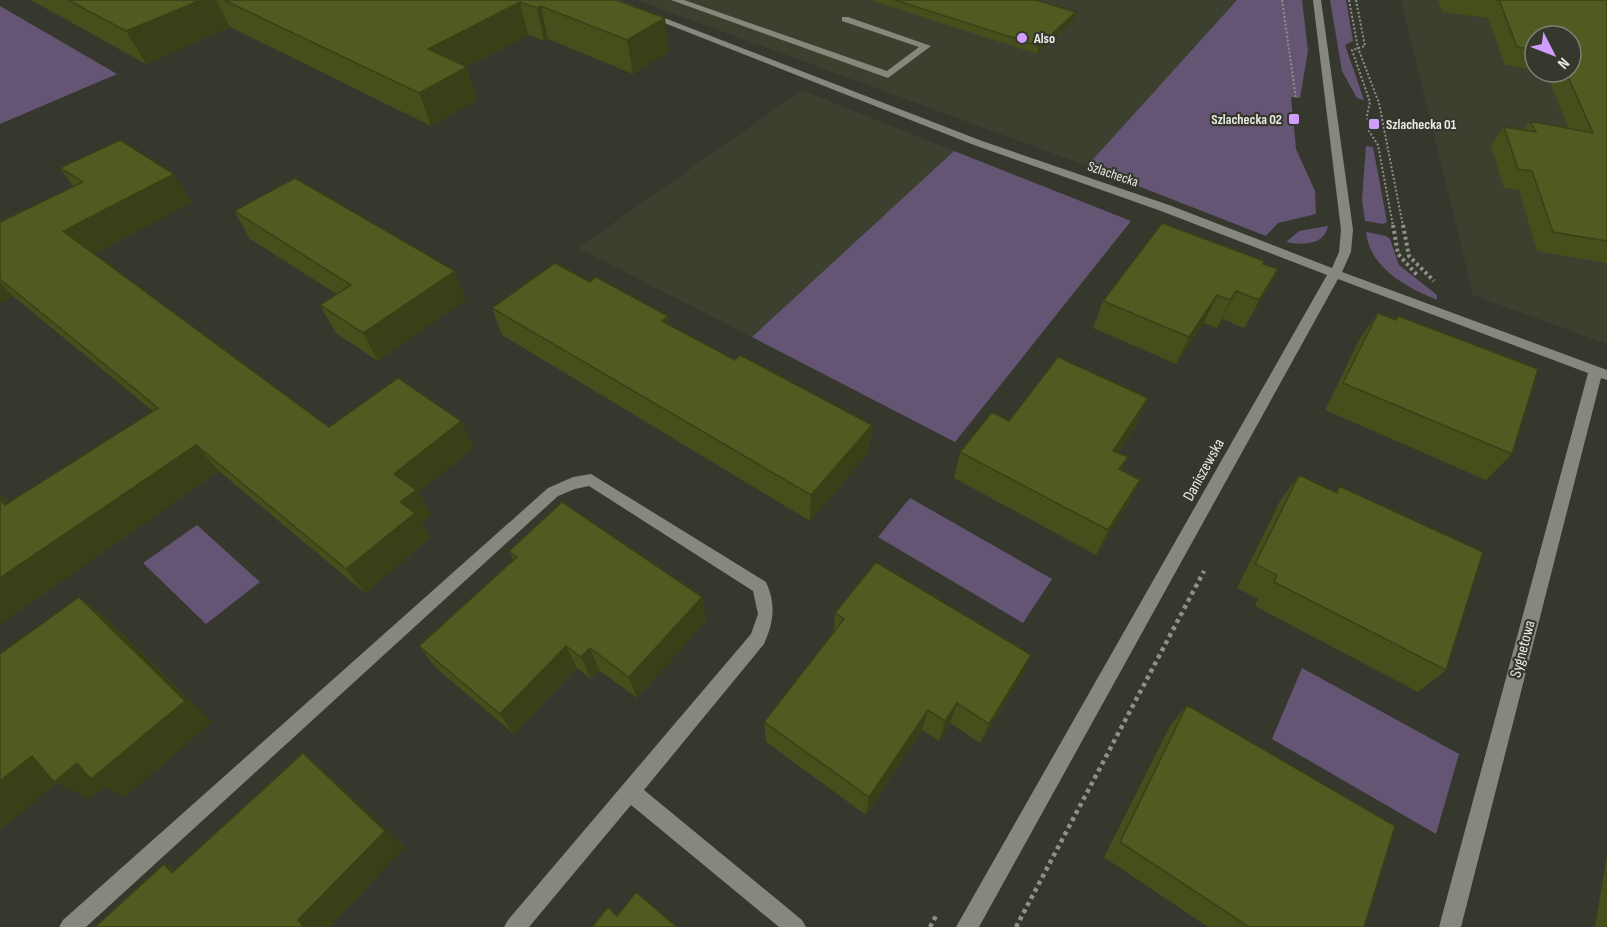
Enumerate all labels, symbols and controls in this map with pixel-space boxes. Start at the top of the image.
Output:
north arrow [1523,24,1583,84]
place label: Also [1033,30,1055,47]
marker: Also [1015,31,1029,45]
text: N [1553,54,1573,73]
place label: Szlachecka 02 [1211,111,1282,128]
marker: Szlachecka 02 [1287,112,1301,126]
place label: Szlachecka 01 [1386,116,1457,133]
marker: Szlachecka 01 [1367,117,1381,131]
street label: Szlachecka [1085,157,1141,191]
street label: Daniszewska [1179,436,1229,504]
street label: Sygnetowa [1506,618,1540,680]

